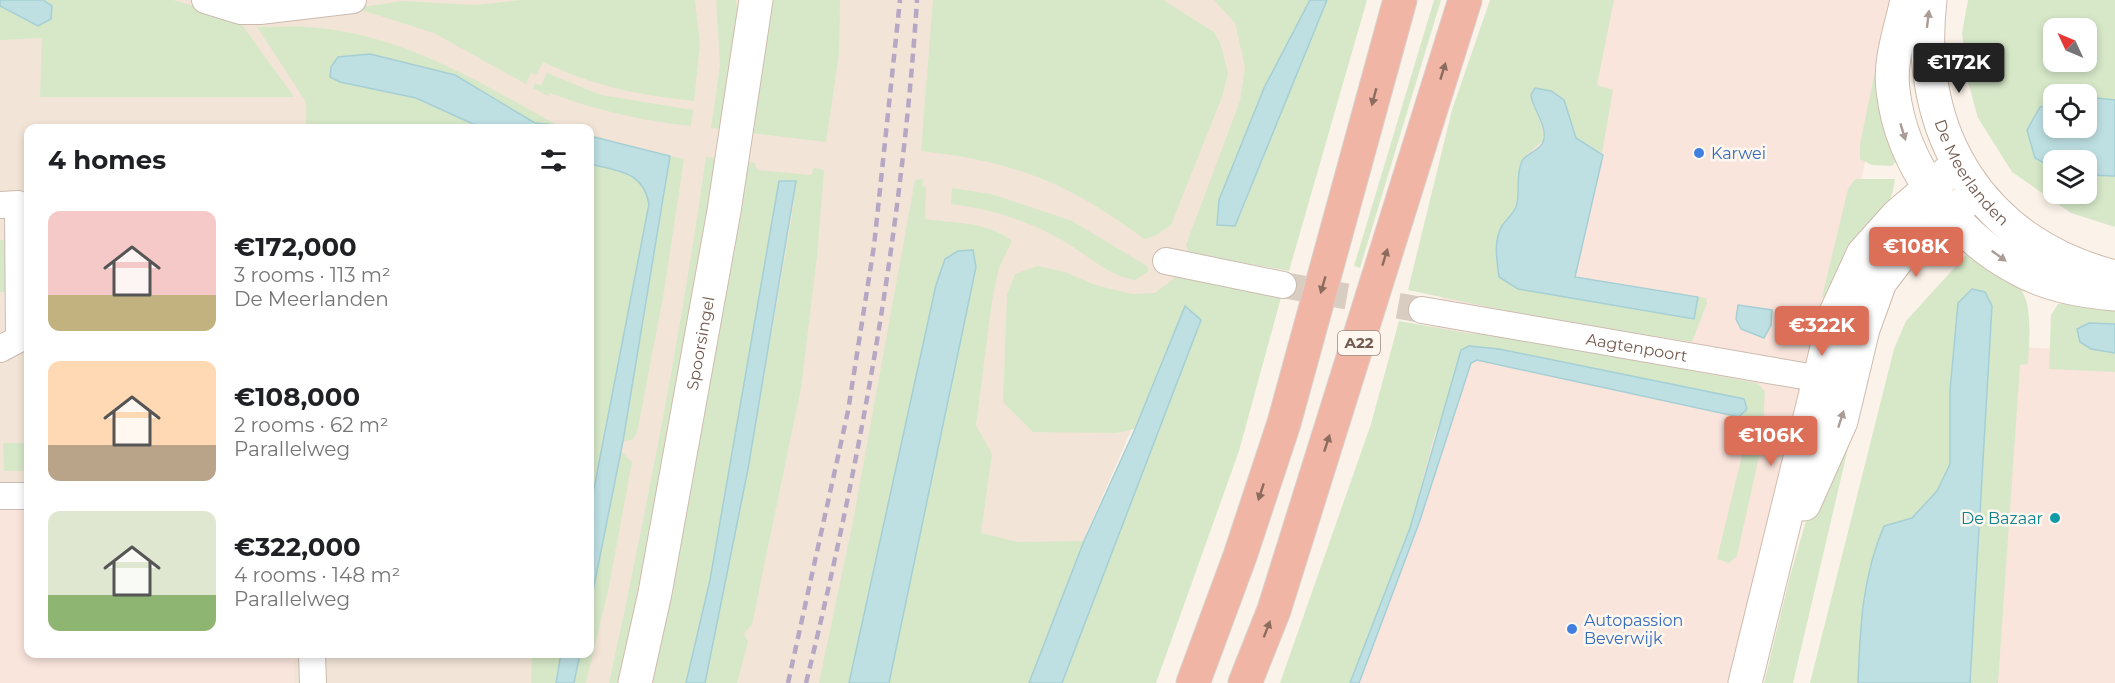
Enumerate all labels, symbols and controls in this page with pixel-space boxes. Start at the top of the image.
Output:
one-way arrow [1923,9,1933,28]
north arrow [2043,18,2097,72]
map controls [2043,18,2097,204]
pin: €172K [1917,43,2001,94]
text: €172K [1927,50,1991,74]
one-way arrow [1439,62,1448,80]
button: locate [2043,84,2097,138]
one-way arrow [1369,88,1379,106]
street label: De Meerlanden [1930,117,2013,230]
one-way arrow [1899,123,1909,141]
text: 4 homes [48,144,166,176]
icon: filters [537,144,570,177]
place label: Karwei [1711,144,1766,163]
marker: Karwei [1692,146,1706,160]
button: layers [2043,150,2097,204]
pin: €108K [1874,227,1958,278]
text: €172,000 [234,231,357,263]
text: €108K [1883,234,1949,258]
icon: home [96,235,168,307]
one-way arrow [1381,248,1390,266]
one-way arrow [1992,250,2007,262]
text: 3 rooms · 113 m² [234,263,391,287]
one-way arrow [1318,276,1327,294]
text: De Meerlanden [234,287,389,311]
street label: Spoorsingel [683,295,718,392]
pin: €322K [1780,306,1864,357]
text: €322K [1789,313,1855,337]
street label: Aagtenpoort [1584,330,1689,366]
road number: A22 [1338,331,1380,355]
text: €108,000 [234,381,360,413]
icon: home [96,385,168,457]
one-way arrow [1837,410,1846,428]
text: 2 rooms · 62 m² [234,413,389,437]
pin: €106K [1729,416,1813,467]
text: €106K [1738,423,1804,447]
one-way arrow [1323,434,1332,452]
text: Parallelweg [234,437,350,461]
one-way arrow [1256,483,1266,501]
place label: De Bazaar [1961,509,2043,528]
marker: De Bazaar [2048,511,2062,525]
text: €322,000 [234,531,361,563]
icon: home [96,535,168,607]
text: 4 rooms · 148 m² [234,563,400,587]
text: Parallelweg [234,587,350,611]
place label: Autopassion Beverwijk [1584,611,1683,648]
one-way arrow [1262,619,1272,637]
marker: Autopassion Beverwijk [1565,622,1579,636]

